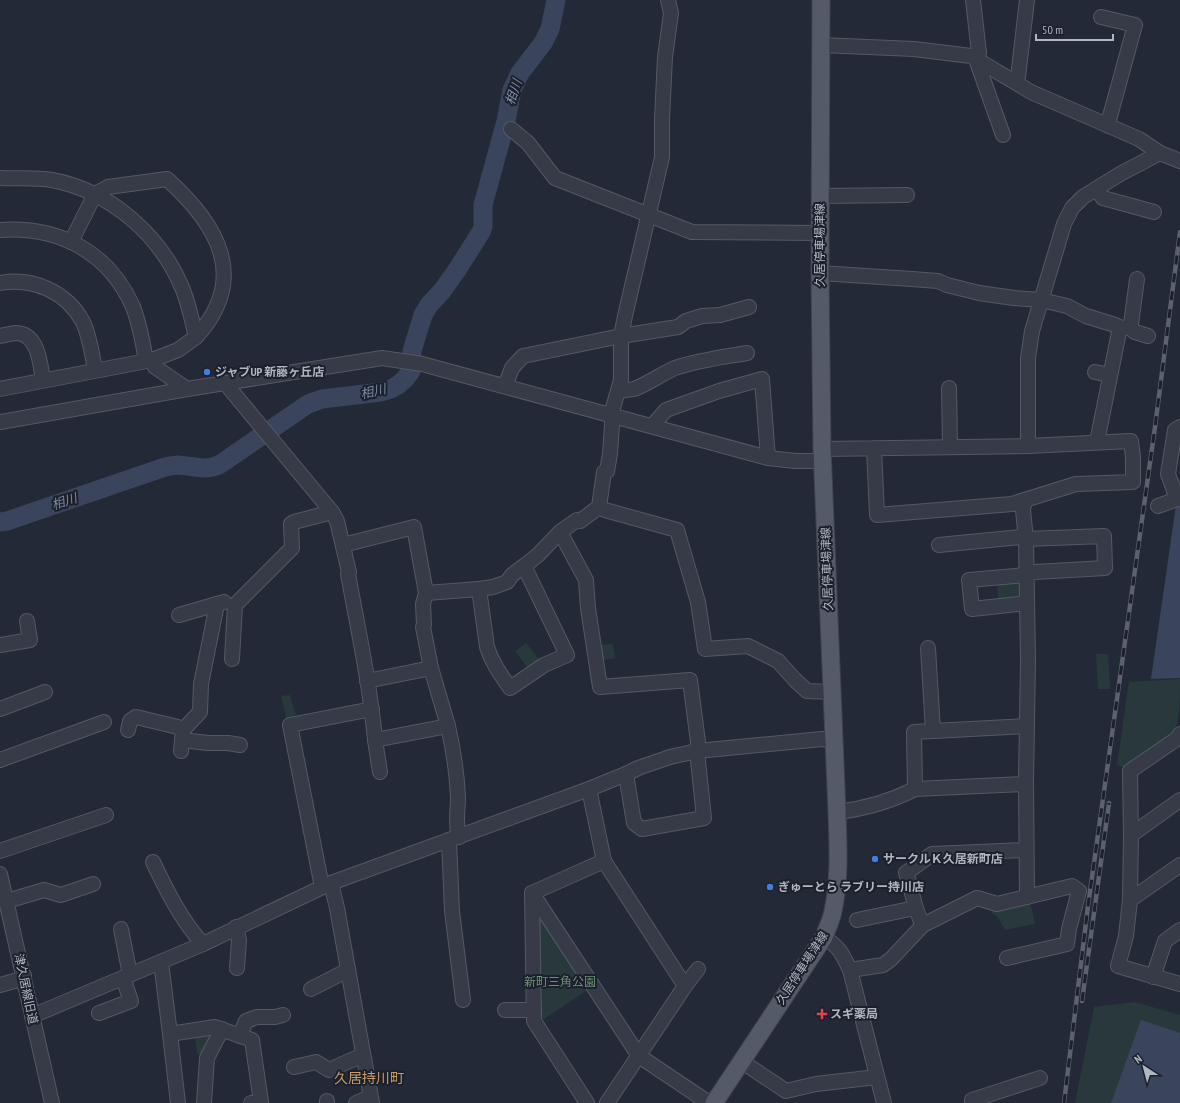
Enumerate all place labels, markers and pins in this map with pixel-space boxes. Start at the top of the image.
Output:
place label: ジャブUP 新藤ヶ丘店 [215,364,324,379]
marker: ジャブUP 新藤ヶ丘店 [202,367,212,377]
place label: サークルＫ久居新町店 [883,851,1003,866]
marker: サークルＫ久居新町店 [870,854,880,864]
place label: ぎゅーとら ラブリー持川店 [778,879,924,894]
marker: ぎゅーとら ラブリー持川店 [765,882,775,892]
place label: スギ薬局 [830,1006,878,1021]
marker: スギ薬局 [817,1009,827,1019]

